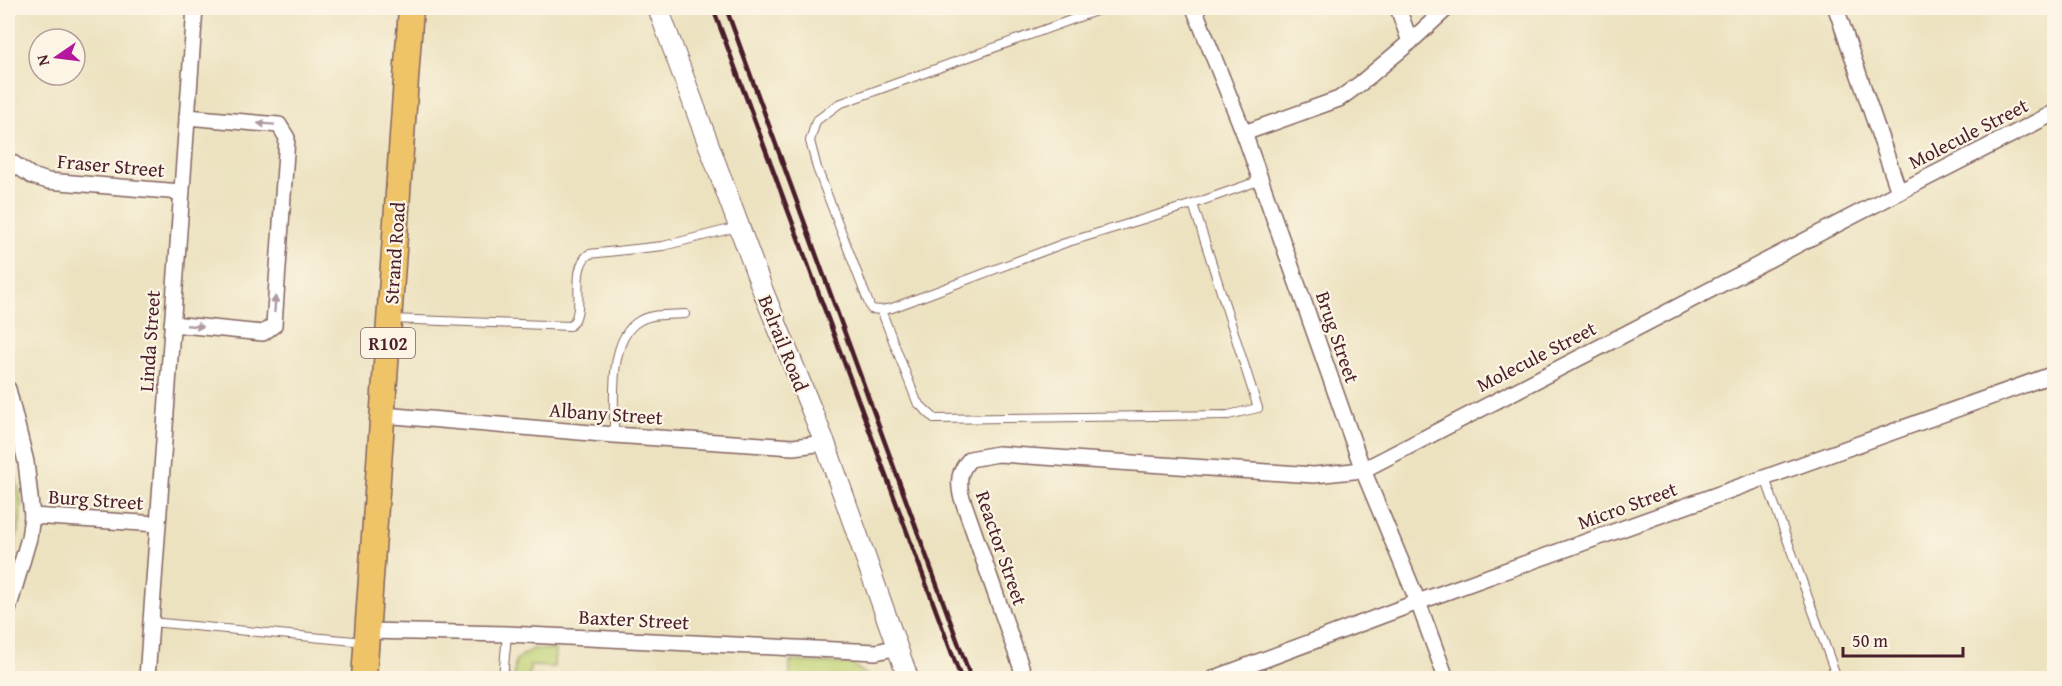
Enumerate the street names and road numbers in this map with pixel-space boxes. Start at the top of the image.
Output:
street label: Molecule Street [1903,90,2033,176]
street label: Fraser Street [56,146,166,184]
street label: Strand Road [376,201,412,305]
street label: Brug Street [1309,287,1367,387]
street label: Linda Street [131,289,167,393]
street label: Belrail Road [752,291,817,396]
street label: Molecule Street [1471,313,1601,399]
road number: R102 [361,328,415,358]
street label: Albany Street [548,395,664,431]
street label: Micro Street [1573,474,1681,536]
street label: Burg Street [47,481,145,517]
street label: Reactor Street [969,487,1035,609]
street label: Baxter Street [578,602,690,636]

